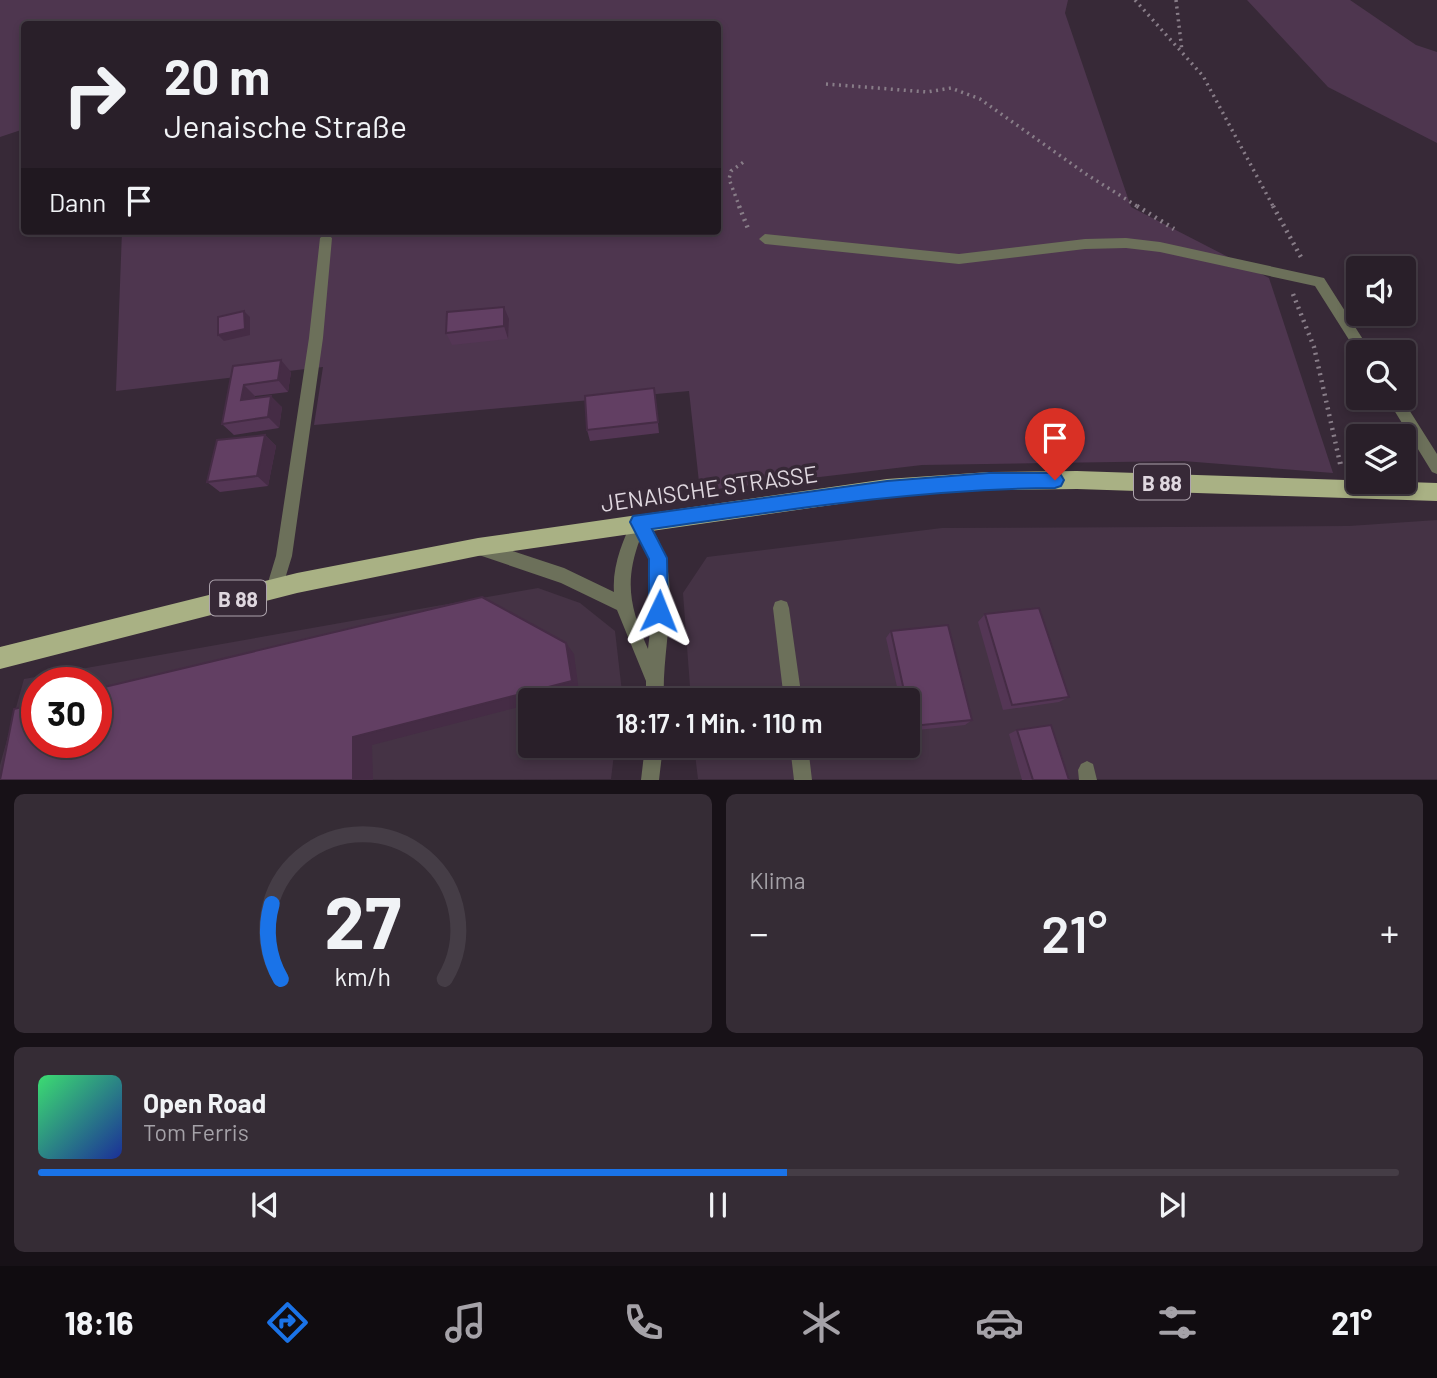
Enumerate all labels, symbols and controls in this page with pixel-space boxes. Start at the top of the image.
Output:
text: 20 m [164,46,270,105]
icon: right [49,49,140,140]
text: Jenaische Straße [164,106,407,144]
icon: arrive [120,182,158,220]
text: Dann [49,186,106,217]
map controls [1346,256,1416,494]
button: sound [1346,256,1416,326]
button: search [1346,340,1416,410]
pin [1025,408,1085,480]
icon: arrive [1036,419,1074,457]
button: layers [1346,424,1416,494]
street label: JENAISCHE STRASSE [599,459,819,517]
road number: B 88 [1134,464,1190,500]
position arrow [622,574,696,648]
road number: B 88 [210,580,266,616]
speed limit sign: 30 [21,667,112,758]
text: 18:17 · 1 Min. · 110 m [615,707,823,738]
text: Klima [750,866,805,894]
text: 27 [324,877,401,965]
text: 21° [1041,901,1107,963]
text: − [750,909,769,955]
text: + [1380,909,1399,955]
text: km/h [334,961,391,991]
text: Open Road [143,1087,266,1118]
text: Tom Ferris [143,1118,249,1146]
icon: previous [246,1186,284,1224]
icon: pause [699,1186,737,1224]
icon: next [1153,1186,1191,1224]
icon: directions [263,1298,312,1347]
icon: music [441,1298,490,1347]
icon: phone [619,1298,668,1347]
icon: climate [797,1298,846,1347]
icon: car [975,1298,1024,1347]
icon: filters [1153,1298,1202,1347]
text: 18:16 [65,1303,133,1341]
text: 21° [1331,1303,1372,1341]

